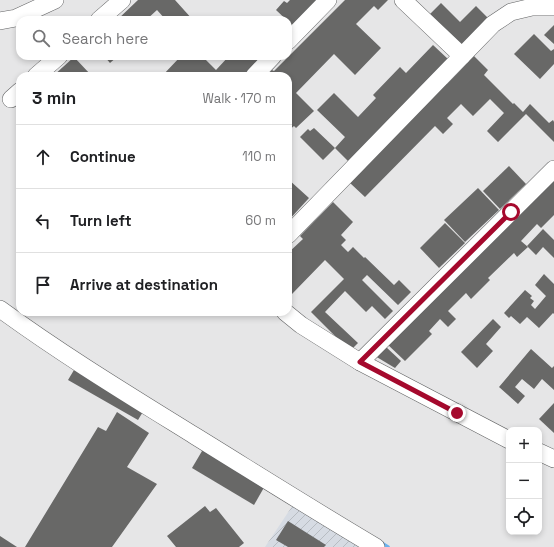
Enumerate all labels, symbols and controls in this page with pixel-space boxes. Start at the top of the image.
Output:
search box [16,16,292,60]
icon: search [30,27,52,49]
text: Search here [62,29,148,48]
text: 3 min [32,87,76,109]
text: Walk · 170 m [202,90,276,107]
icon: ahead [32,146,54,168]
text: Continue [70,147,136,166]
text: 110 m [242,148,276,165]
route start [502,203,520,221]
icon: left [32,210,54,232]
text: Turn left [70,211,132,230]
text: 60 m [245,212,276,229]
icon: arrive [32,274,54,296]
text: Arrive at destination [70,275,218,294]
route end [448,404,466,422]
map controls [506,427,542,535]
button: + [506,427,542,463]
button: − [506,463,542,499]
button: locate [506,499,542,535]

